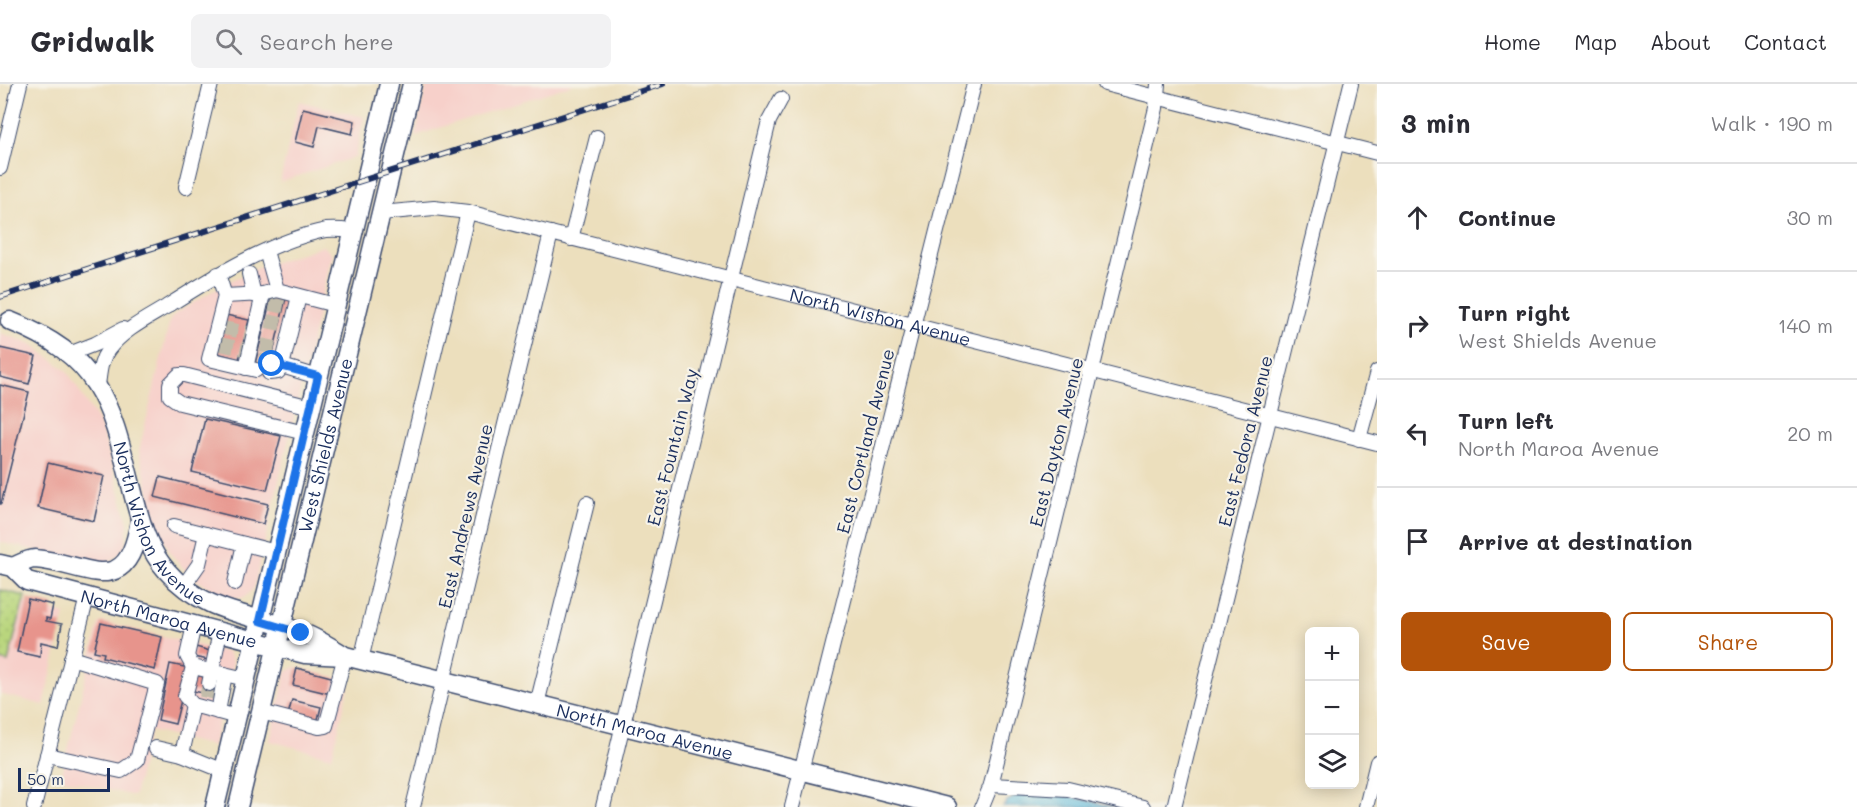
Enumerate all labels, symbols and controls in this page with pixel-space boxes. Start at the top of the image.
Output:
search box [191,14,611,68]
text: Gridwalk [30,23,155,59]
icon: search [212,25,245,58]
text: Search here [260,27,394,56]
text: Home [1484,28,1541,55]
text: Map [1574,28,1617,55]
text: About [1650,28,1711,55]
text: Contact [1744,28,1827,55]
text: 3 min [1401,106,1470,140]
text: Walk · 190 m [1710,110,1833,136]
icon: ahead [1401,201,1434,234]
text: Continue [1458,203,1556,232]
text: 30 m [1787,204,1833,230]
street label: North Wishon Avenue [787,282,973,351]
text: Turn right [1458,298,1570,327]
icon: right [1401,309,1434,342]
text: 140 m [1778,312,1833,338]
text: West Shields Avenue [1458,327,1657,353]
street label: East Cortland Avenue [830,346,900,536]
route start [258,350,284,376]
street label: East Fedora Avenue [1212,353,1278,529]
street label: West Shields Avenue [292,355,358,535]
street label: East Dayton Avenue [1023,355,1089,529]
street label: East Fountain Way [641,366,703,528]
text: Turn left [1458,406,1554,435]
icon: left [1401,417,1434,450]
text: 20 m [1787,420,1833,446]
street label: East Andrews Avenue [432,421,498,611]
text: North Maroa Avenue [1458,435,1660,461]
street label: North Wishon Avenue [108,439,210,611]
icon: arrive [1401,525,1434,558]
text: Arrive at destination [1458,527,1693,556]
street label: North Maroa Avenue [78,584,260,653]
button: Save [1401,612,1611,671]
button: Share [1623,612,1833,671]
route end [287,619,313,645]
map controls [1305,627,1359,789]
button: + [1305,627,1359,681]
button: − [1305,681,1359,735]
street label: North Maroa Avenue [554,698,736,765]
button: layers [1305,735,1359,789]
scale bar [18,765,110,792]
text: 50 m [27,768,64,789]

